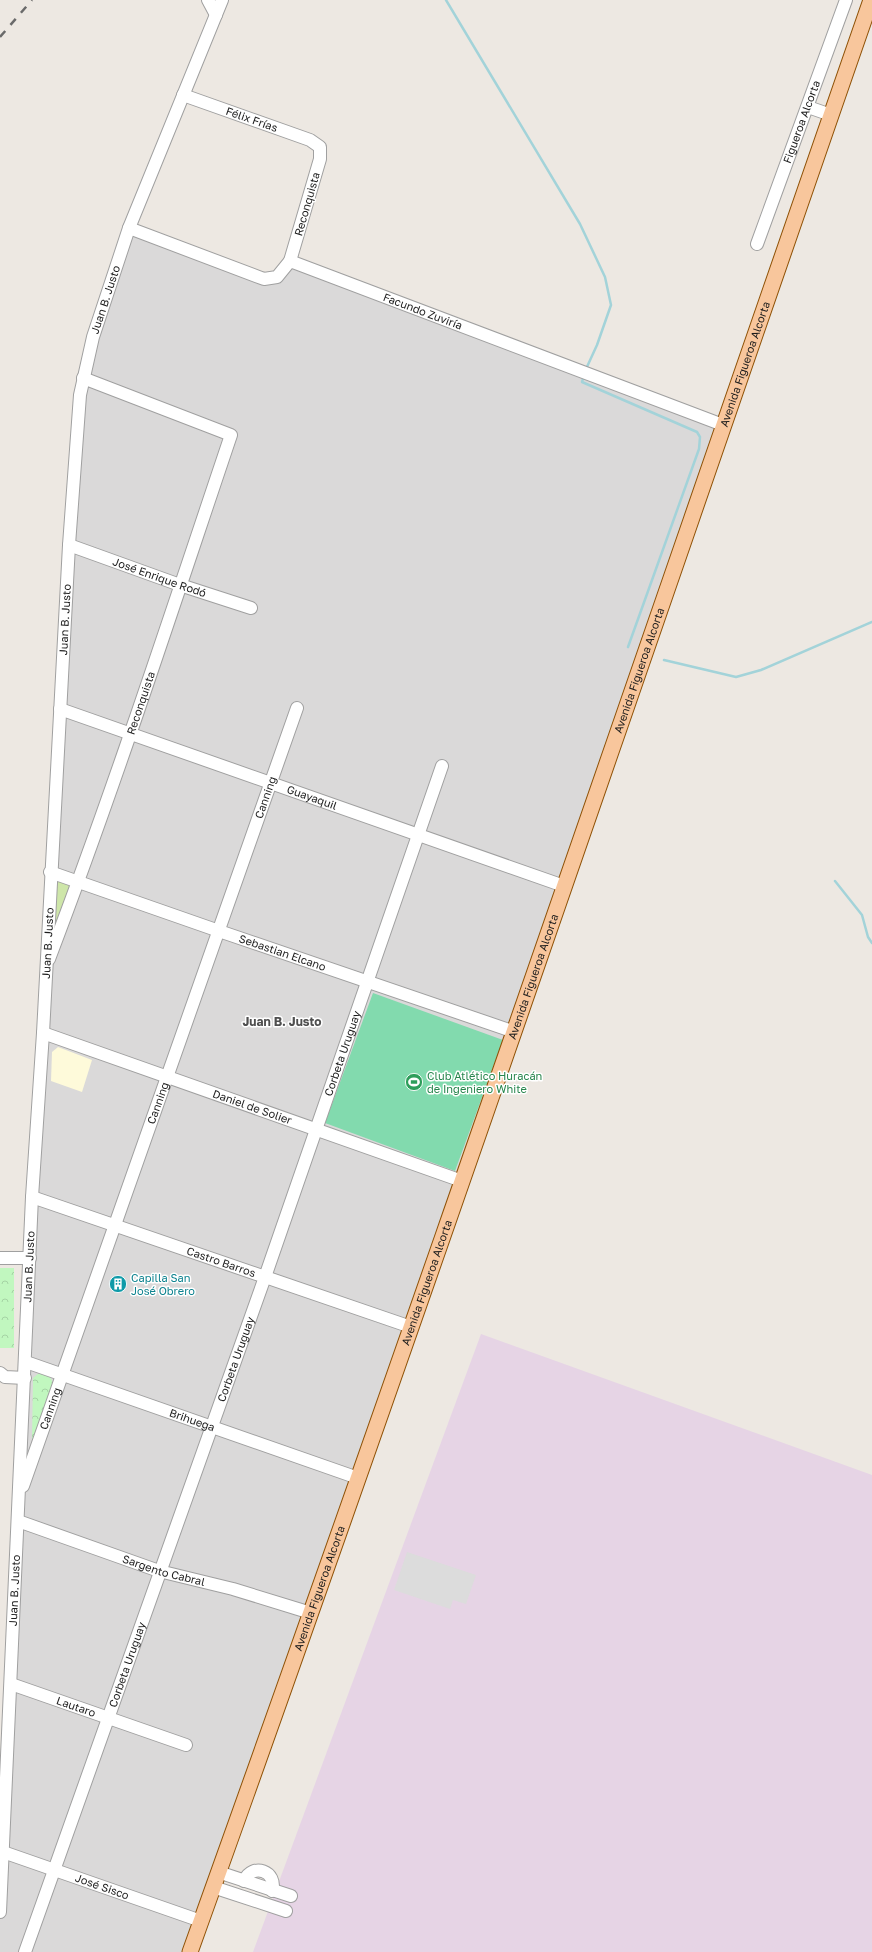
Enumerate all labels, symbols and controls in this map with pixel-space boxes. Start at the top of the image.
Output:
street label: Figueroa Alcorta [780,78,822,165]
street label: Félix Frías [224,104,280,134]
street label: Reconquista [291,170,322,237]
street label: Juan B. Justo [87,263,122,335]
street label: Facundo Zuviría [381,290,464,332]
street label: Avenida Figueroa Alcorta [717,300,772,429]
street label: José Enrique Rodó [111,554,208,599]
street label: Juan B. Justo [56,583,73,656]
street label: Avenida Figueroa Alcorta [611,606,666,735]
street label: Reconquista [124,669,157,736]
street label: Canning [252,775,278,820]
street label: Guayaquil [285,782,339,812]
street label: Juan B. Justo [39,907,56,979]
street label: Avenida Figueroa Alcorta [505,912,560,1041]
street label: Sebastian Elcano [237,931,328,973]
street label: Corbeta Uruguay [321,1009,363,1098]
district label: Juan B. Justo [242,1014,322,1029]
place label: Club Atlético Huracán de Ingeniero White [427,1069,542,1095]
sports icon: Club Atlético Huracán de Ingeniero White [404,1072,424,1092]
street label: Canning [144,1080,171,1126]
street label: Daniel de Solier [211,1087,294,1127]
street label: Avenida Figueroa Alcorta [398,1218,454,1347]
street label: Juan B. Justo [20,1230,36,1303]
street label: Castro Barros [185,1244,258,1279]
place label: Capilla San José Obrero [131,1271,195,1297]
building icon: Capilla San José Obrero [108,1274,128,1294]
street label: Corbeta Uruguay [214,1315,256,1404]
street label: Canning [36,1386,63,1431]
street label: Brihuega [168,1406,217,1434]
street label: Avenida Figueroa Alcorta [291,1524,347,1653]
street label: Sargento Cabral [121,1552,207,1588]
street label: Juan B. Justo [6,1554,22,1626]
street label: Corbeta Uruguay [106,1620,148,1709]
street label: Lautaro [55,1693,98,1719]
street label: José Sisco [74,1871,131,1902]

